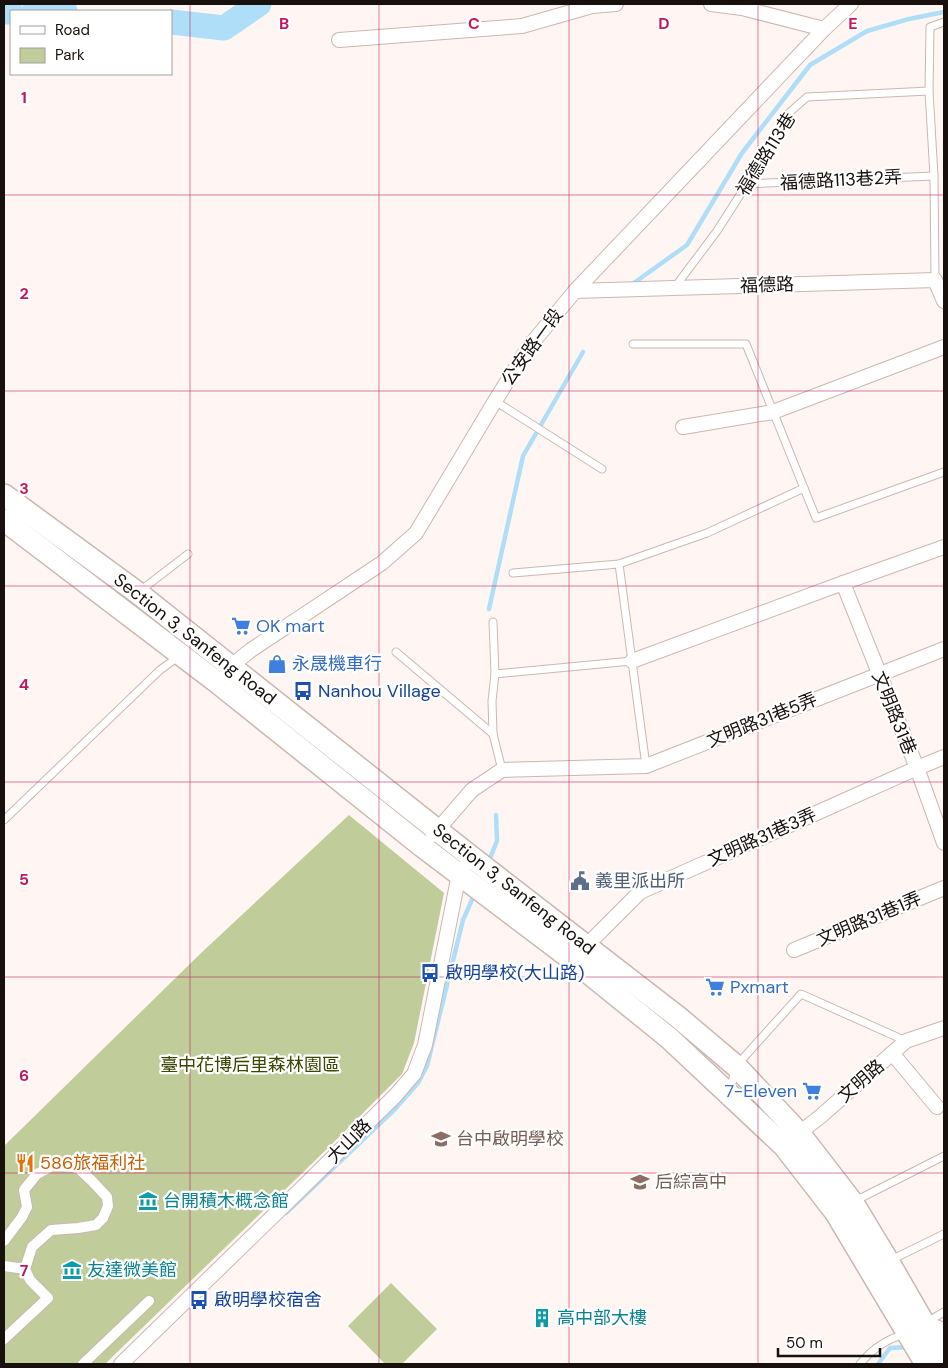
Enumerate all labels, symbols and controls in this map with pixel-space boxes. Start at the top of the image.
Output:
legend [10,10,172,75]
text: B [279,13,289,34]
text: C [468,13,480,34]
text: D [658,13,670,34]
text: E [848,13,858,34]
text: Road [55,20,90,40]
text: Park [55,45,85,65]
text: 1 [21,87,27,108]
street label: 福德路113巷 [731,108,801,200]
street label: 福德路113巷2弄 [779,165,903,195]
street label: 福德路 [740,272,794,298]
text: 2 [19,283,29,304]
street label: 公安路一段 [496,304,568,390]
text: 3 [19,478,29,499]
street label: Section 3, Sanfeng Road [109,568,281,710]
place label: OK mart [256,614,325,638]
supermarket icon: OK mart [230,615,252,637]
place label: 永晟機車行 [292,652,382,676]
shop icon: 永晟機車行 [266,653,288,675]
street label: 文明路31巷 [866,668,922,758]
text: 4 [19,674,29,695]
place label: Nanhou Village [318,679,441,703]
bus stop icon: Nanhou Village [292,680,314,702]
street label: 文明路31巷5弄 [703,687,821,753]
street label: 文明路31巷3弄 [704,802,820,872]
street label: Section 3, Sanfeng Road [428,818,600,960]
text: 5 [19,869,29,890]
place label: 義里派出所 [595,869,685,893]
public building icon: 義里派出所 [569,870,591,892]
street label: 文明路31巷1弄 [813,886,925,952]
place label: 啟明學校(大山路) [445,961,584,985]
bus stop icon: 啟明學校(大山路) [419,962,441,984]
place label: Pxmart [730,975,789,999]
supermarket icon: Pxmart [704,976,726,998]
park label: 臺中花博后里森林園區 [160,1053,340,1077]
street label: 文明路 [833,1054,889,1108]
text: 6 [19,1065,29,1086]
place label: 7-Eleven [725,1079,797,1103]
supermarket icon: 7-Eleven [801,1080,823,1102]
street label: 大山路 [321,1113,377,1169]
place label: 台中啟明學校 [456,1127,564,1151]
school or university icon: 台中啟明學校 [430,1128,452,1150]
place label: 586旅福利社 [40,1151,145,1175]
restaurant icon: 586旅福利社 [14,1152,36,1174]
place label: 后綜高中 [655,1170,727,1194]
school or university icon: 后綜高中 [629,1171,651,1193]
place label: 台開積木概念館 [163,1189,289,1213]
museum icon: 台開積木概念館 [137,1190,159,1212]
place label: 友達微美館 [87,1258,177,1282]
museum icon: 友達微美館 [61,1259,83,1281]
text: 7 [20,1260,29,1281]
place label: 啟明學校宿舍 [214,1288,322,1312]
bus stop icon: 啟明學校宿舍 [188,1289,210,1311]
place label: 高中部大樓 [557,1306,647,1330]
building icon: 高中部大樓 [531,1307,553,1329]
scale bar [778,1326,880,1358]
text: 50 m [786,1333,823,1353]

